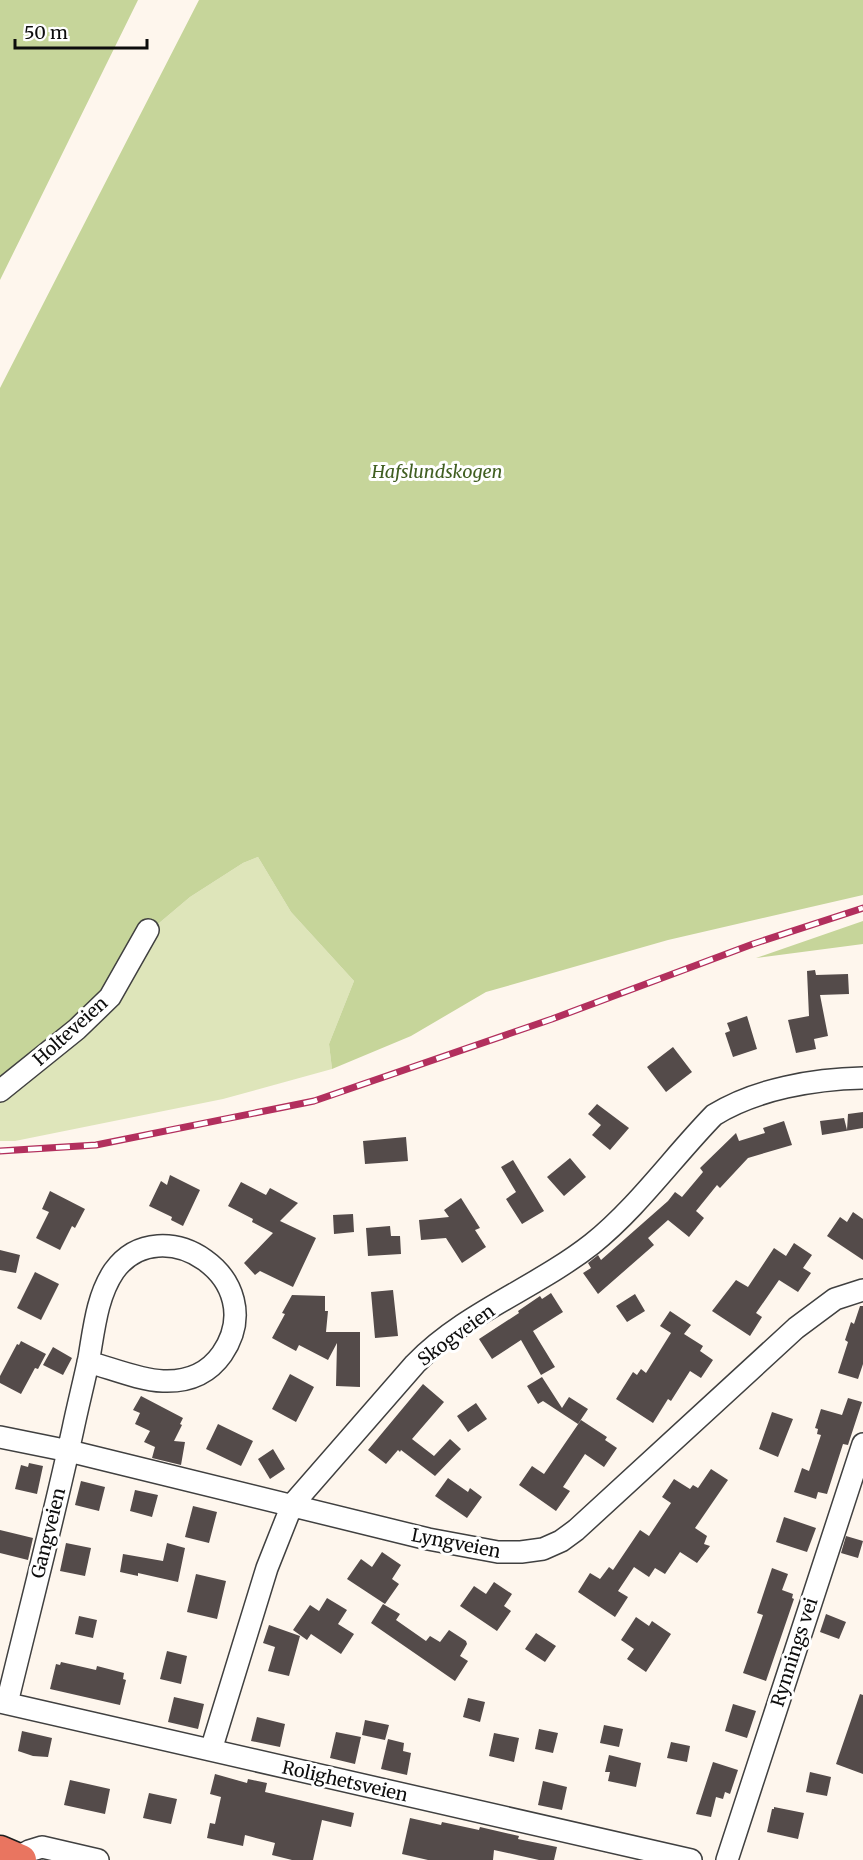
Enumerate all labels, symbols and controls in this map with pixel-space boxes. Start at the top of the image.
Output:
scale bar [15,12,147,50]
text: 50 m [24,21,68,44]
park label: Hafslundskogen [371,460,502,483]
street label: Holteveien [28,991,112,1071]
street label: Skogveien [413,1299,499,1371]
street label: Gangveien [26,1485,70,1581]
street label: Lyngveien [409,1523,503,1563]
street label: Rynnings vei [766,1594,823,1709]
street label: Rolighetsveien [280,1755,410,1807]

